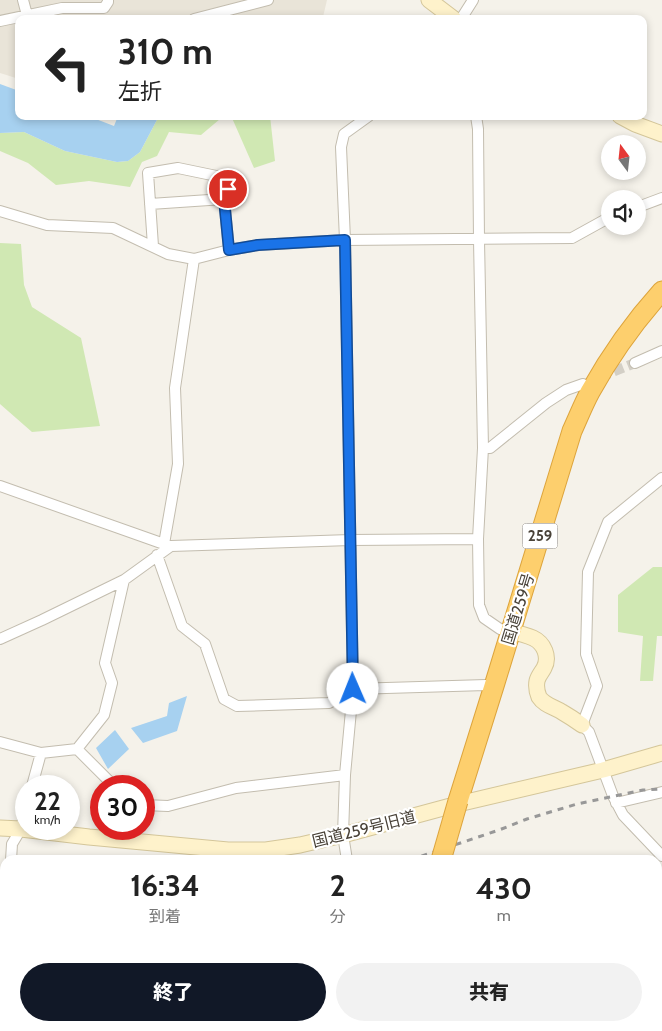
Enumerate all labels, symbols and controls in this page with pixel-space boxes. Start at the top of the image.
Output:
text: 310 m [118,30,213,73]
icon: left [35,35,100,100]
text: 左折 [118,78,162,105]
north arrow [601,135,646,180]
map controls [601,135,646,235]
pin [207,168,249,210]
icon: arrive [214,175,242,203]
button: sound [601,190,646,235]
road number: 259 [522,524,558,548]
street label: 国道259号 [498,571,538,647]
position arrow [326,662,378,714]
speed limit sign: 30 [90,775,155,840]
text: 22 [34,786,61,816]
street label: 国道259号旧道 [310,807,418,851]
text: km/h [34,812,61,827]
text: 16:34 [130,867,200,904]
text: 2 [330,867,346,904]
text: 430 [476,870,532,907]
text: m [497,906,511,925]
text: 到着 [149,907,181,926]
text: 分 [330,907,346,926]
button: 終了 [20,963,326,1021]
button: 共有 [336,963,642,1021]

